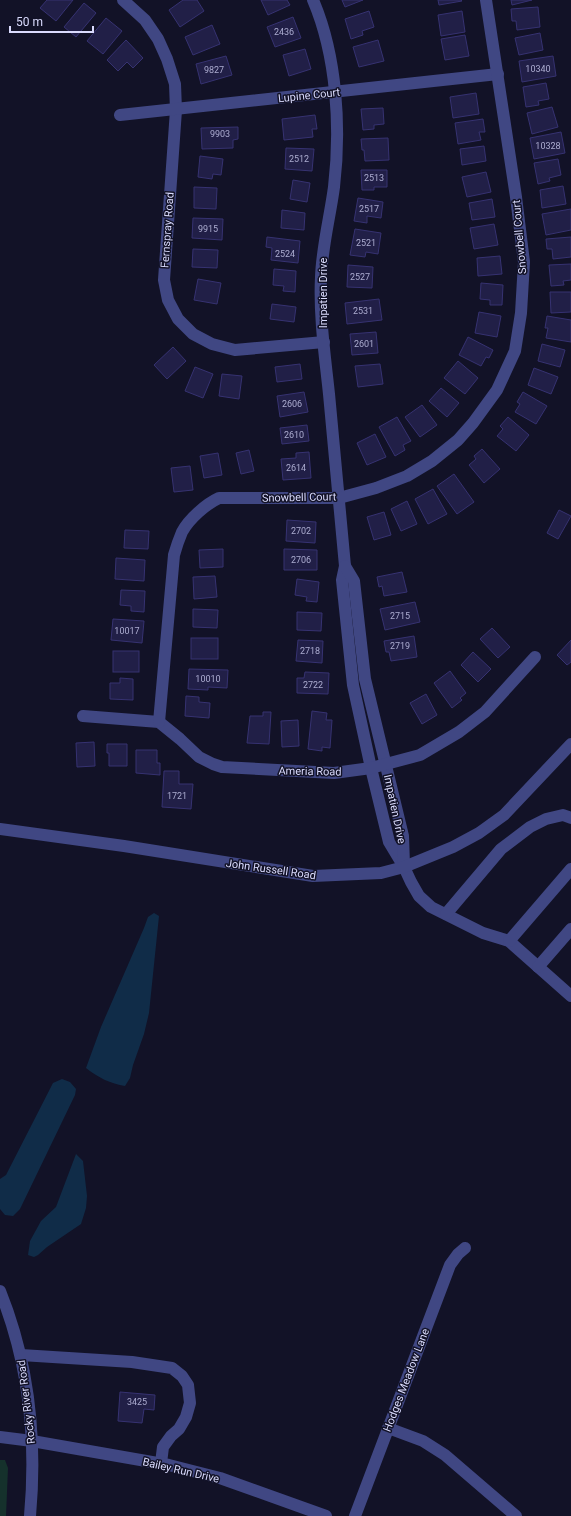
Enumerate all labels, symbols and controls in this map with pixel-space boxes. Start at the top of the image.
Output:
scale bar [10,8,93,34]
text: 50 m [16,15,43,29]
house number: 2436 [274,27,294,37]
house number: 10340 [525,64,551,74]
house number: 9827 [204,65,224,75]
street label: Lupine Court [277,86,341,105]
house number: 9903 [210,129,230,139]
house number: 10328 [535,141,561,151]
house number: 2512 [289,154,309,164]
house number: 2513 [364,173,384,183]
street label: Fernspray Road [158,192,177,268]
street label: Snowbell Court [510,199,529,275]
house number: 2517 [359,204,379,214]
house number: 9915 [198,224,218,234]
house number: 2521 [356,238,376,248]
house number: 2524 [275,249,295,259]
street label: Impatien Drive [317,258,330,328]
house number: 2527 [350,272,370,282]
house number: 2531 [353,306,373,316]
house number: 2601 [354,339,374,349]
house number: 2606 [282,399,302,409]
house number: 2610 [284,430,304,440]
house number: 2614 [286,463,306,473]
street label: Snowbell Court [262,490,337,505]
house number: 2702 [291,526,311,536]
house number: 2706 [291,555,311,565]
house number: 2715 [390,611,410,621]
house number: 10017 [114,626,140,636]
house number: 2719 [390,641,410,651]
house number: 2718 [300,646,320,656]
house number: 10010 [195,674,221,684]
house number: 2722 [303,680,323,690]
street label: Ameria Road [278,764,342,779]
street label: Impatien Drive [381,773,408,845]
house number: 1721 [167,791,187,801]
street label: John Russell Road [225,857,317,882]
street label: Hodges Meadow Lane [381,1327,432,1434]
street label: Rocky River Road [15,1359,38,1445]
house number: 3425 [127,1397,147,1407]
street label: Bailey Run Drive [141,1455,221,1486]

